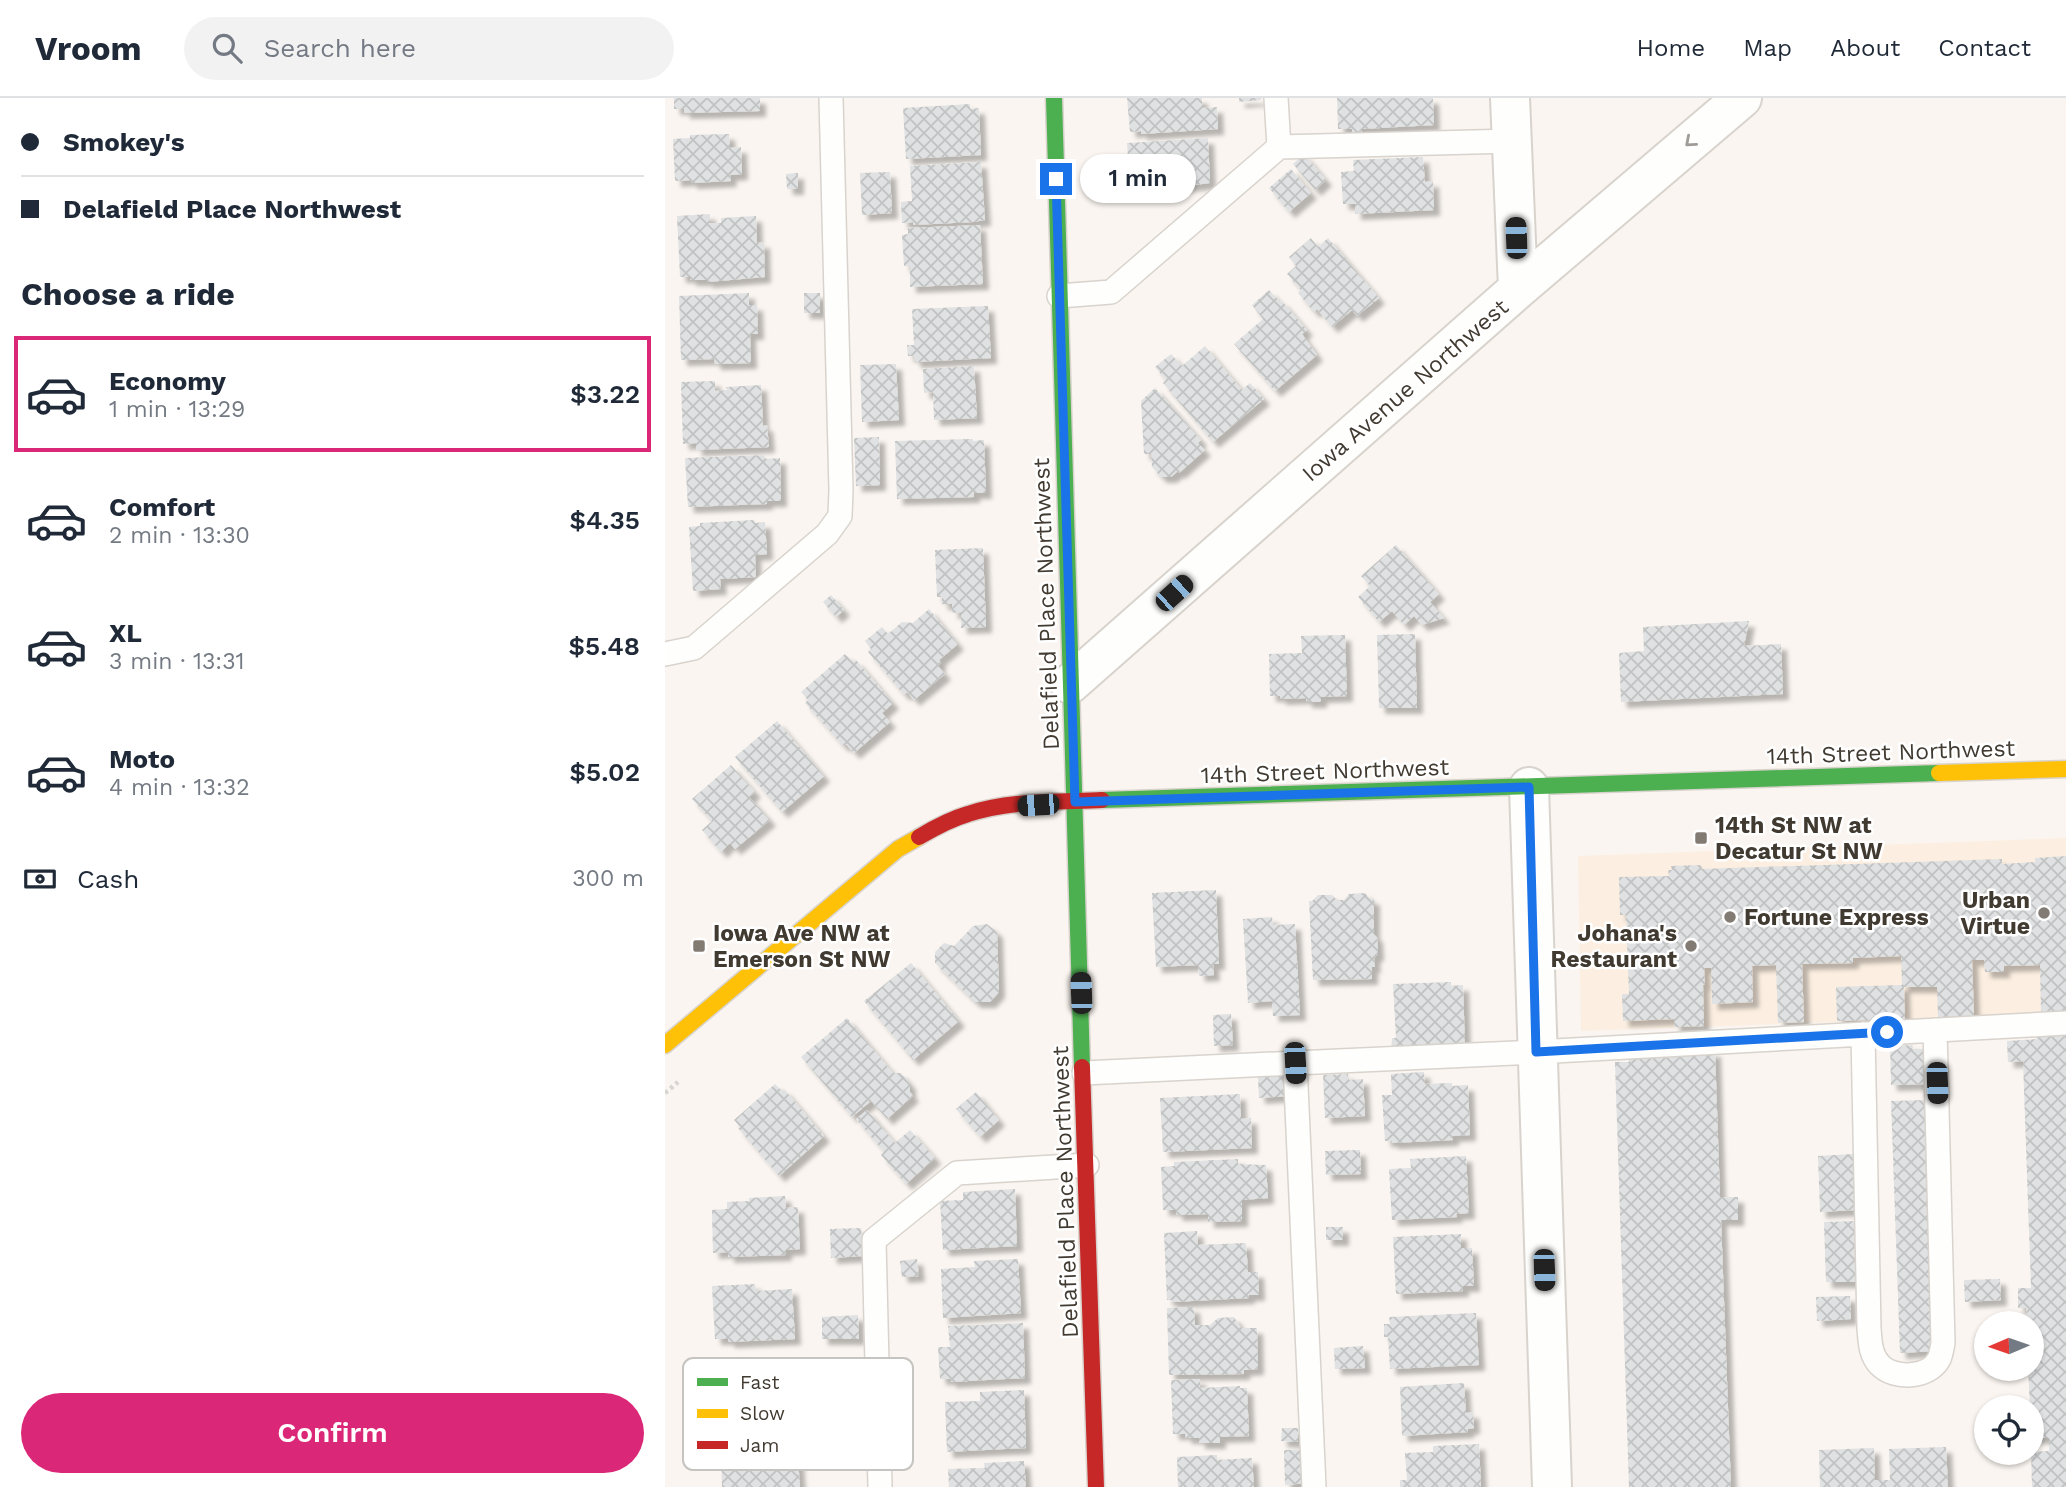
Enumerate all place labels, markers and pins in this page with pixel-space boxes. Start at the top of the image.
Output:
place label: 14th St NW at Decatur St NW [1715,812,1883,865]
marker: 14th St NW at Decatur St NW [1693,830,1709,846]
place label: Urban Virtue [1960,887,2030,940]
place label: Fortune Express [1744,904,1929,931]
marker: Urban Virtue [2036,905,2052,921]
marker: Fortune Express [1722,909,1738,925]
place label: Iowa Ave NW at Emerson St NW [713,920,890,973]
place label: Johana's Restaurant [1551,920,1677,973]
marker: Iowa Ave NW at Emerson St NW [691,938,707,954]
marker: Johana's Restaurant [1683,938,1699,954]

